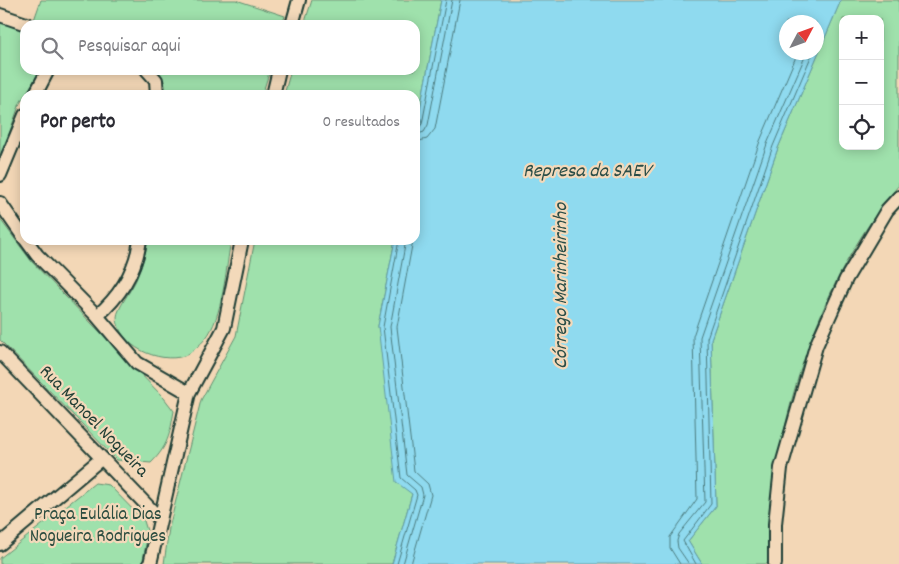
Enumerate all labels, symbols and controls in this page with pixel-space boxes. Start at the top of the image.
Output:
north arrow [779,15,824,60]
map controls [839,15,884,150]
button: + [839,15,884,60]
search box [20,20,420,75]
icon: search [38,34,66,62]
text: Pesquisar aqui [78,34,180,61]
button: − [839,60,884,105]
button: locate [839,105,884,150]
text: Por perto [40,108,115,138]
text: 0 resultados [322,111,400,134]
water label: Represa da SAEV [523,158,654,186]
water label: Córrego Marinheirinho [548,202,576,369]
street label: Rua Manoel Nogueira [32,360,155,485]
park label: Praça Eulália Dias Nogueira Rodrigues [30,502,166,551]

